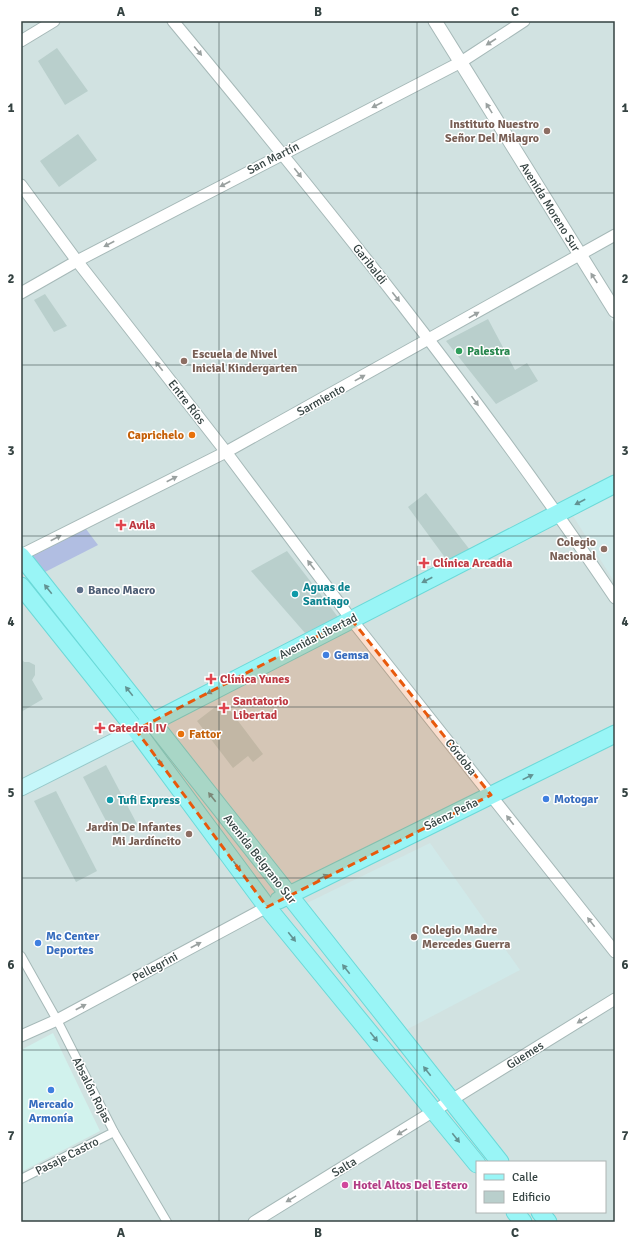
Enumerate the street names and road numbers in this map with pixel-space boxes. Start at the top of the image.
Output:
street label: San Martín [245,139,302,178]
street label: Avenida Moreno Sur [516,160,583,255]
street label: Garibaldi [349,241,390,287]
street label: Entre Ríos [165,377,209,428]
street label: Sarmiento [294,381,348,420]
street label: Avenida Libertad [276,610,360,663]
street label: Córdoba [442,736,480,779]
street label: Sáenz Peña [422,795,481,834]
street label: Avenida Belgrano Sur [220,811,300,908]
street label: Pellegrini [130,949,181,986]
street label: Güemes [504,1038,547,1073]
street label: Absalón Rojas [69,1055,115,1126]
street label: Pasaje Castro [33,1134,101,1179]
street label: Salta [329,1154,359,1181]

